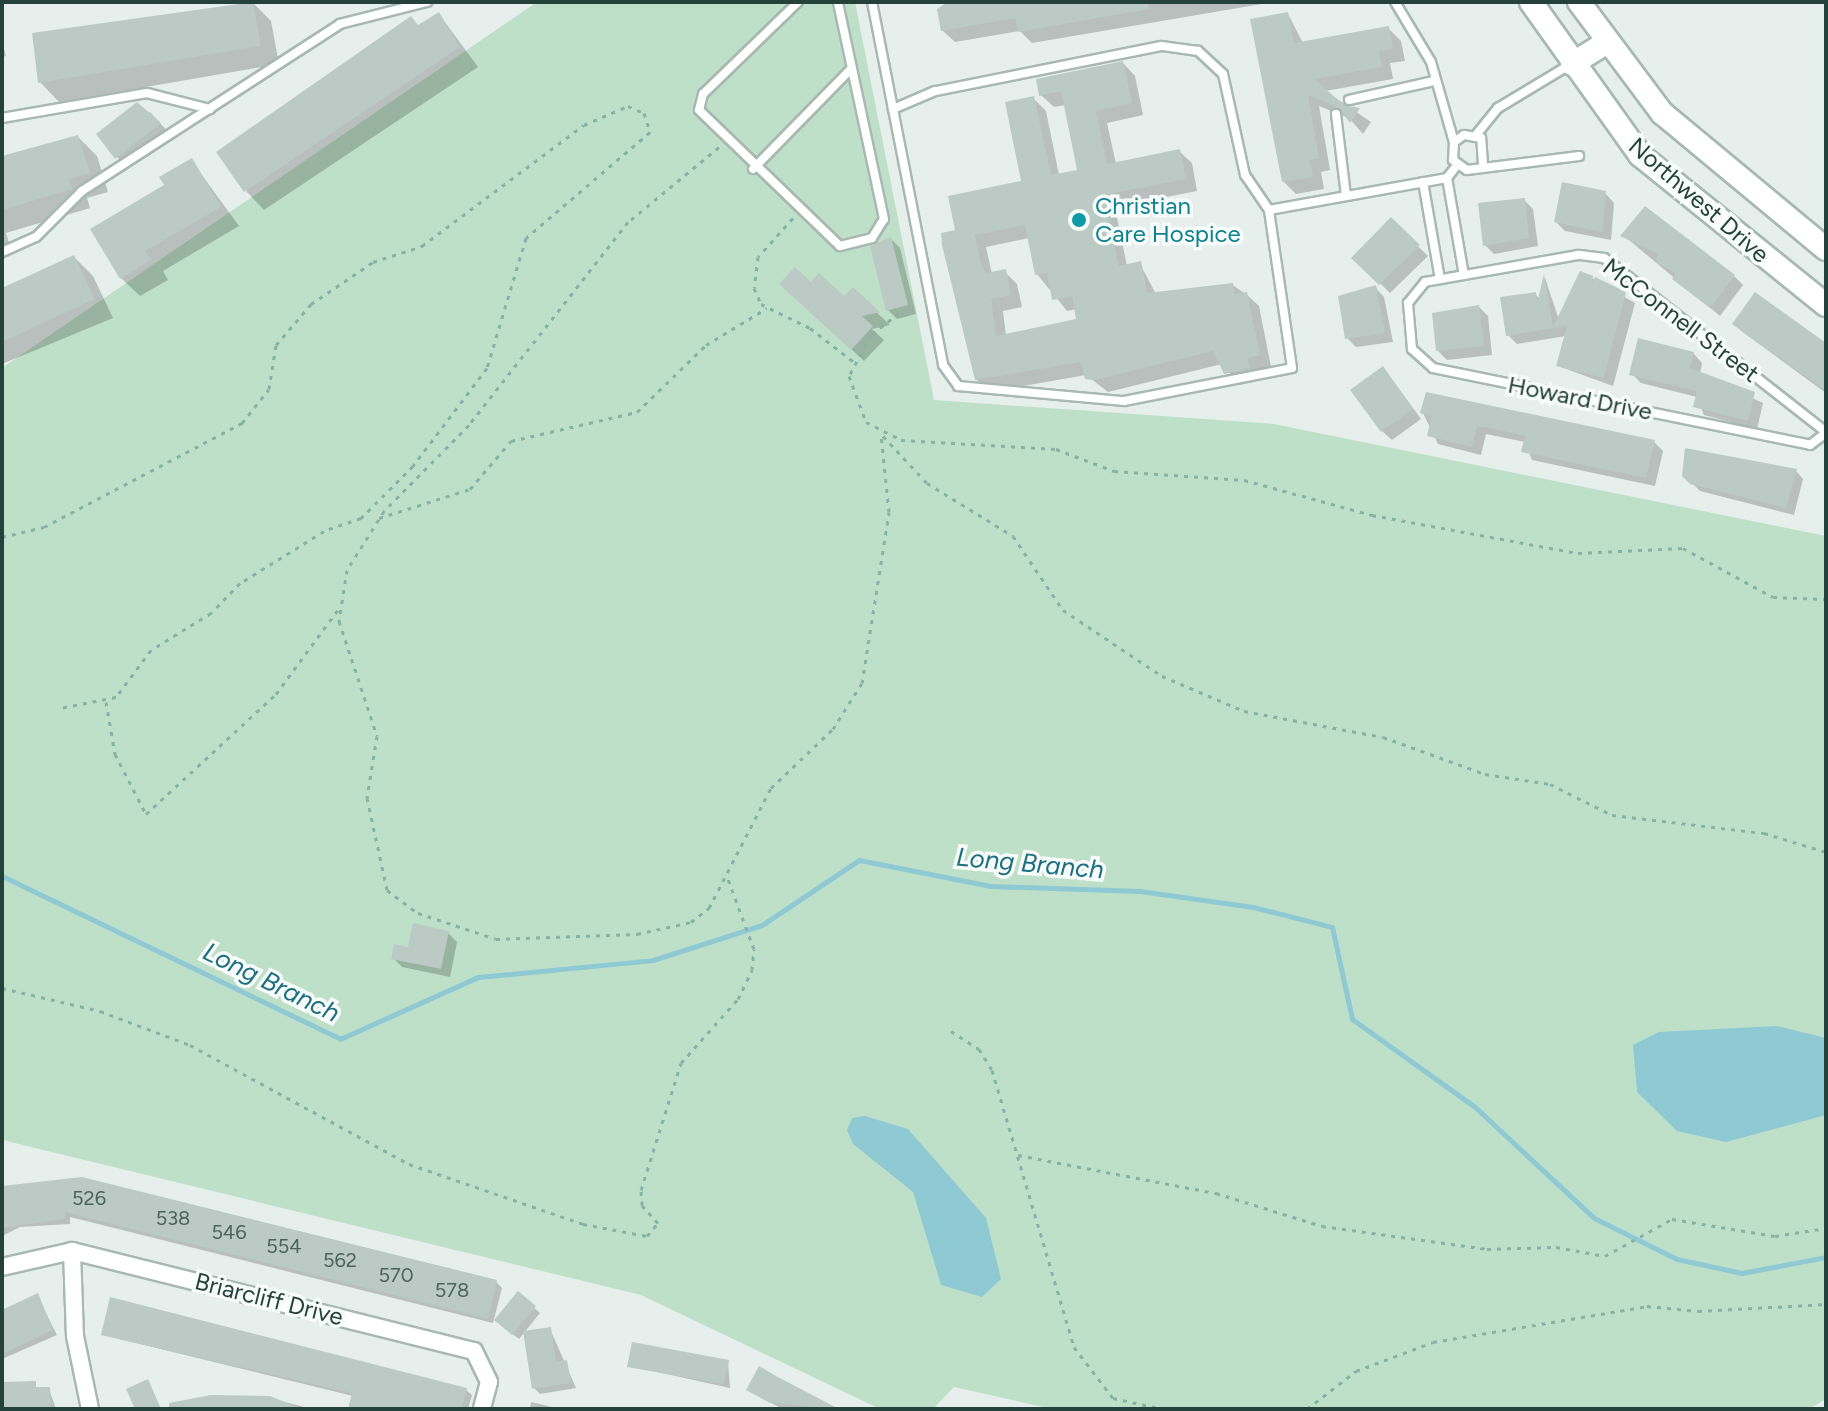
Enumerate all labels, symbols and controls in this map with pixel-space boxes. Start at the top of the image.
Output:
street label: Northwest Drive [1623,131,1775,269]
place label: Christian Care Hospice [1095,192,1241,248]
marker: Christian Care Hospice [1070,211,1088,229]
street label: McConnell Street [1597,252,1765,388]
street label: Howard Drive [1506,370,1654,426]
water label: Long Branch [955,842,1105,886]
water label: Long Branch [198,937,344,1029]
house number: 526 [72,1186,106,1210]
house number: 538 [156,1206,190,1230]
house number: 546 [211,1220,247,1244]
house number: 554 [266,1234,302,1258]
house number: 562 [323,1248,357,1272]
house number: 570 [378,1263,414,1287]
street label: Briarcliff Drive [192,1267,346,1331]
house number: 578 [435,1278,469,1302]

